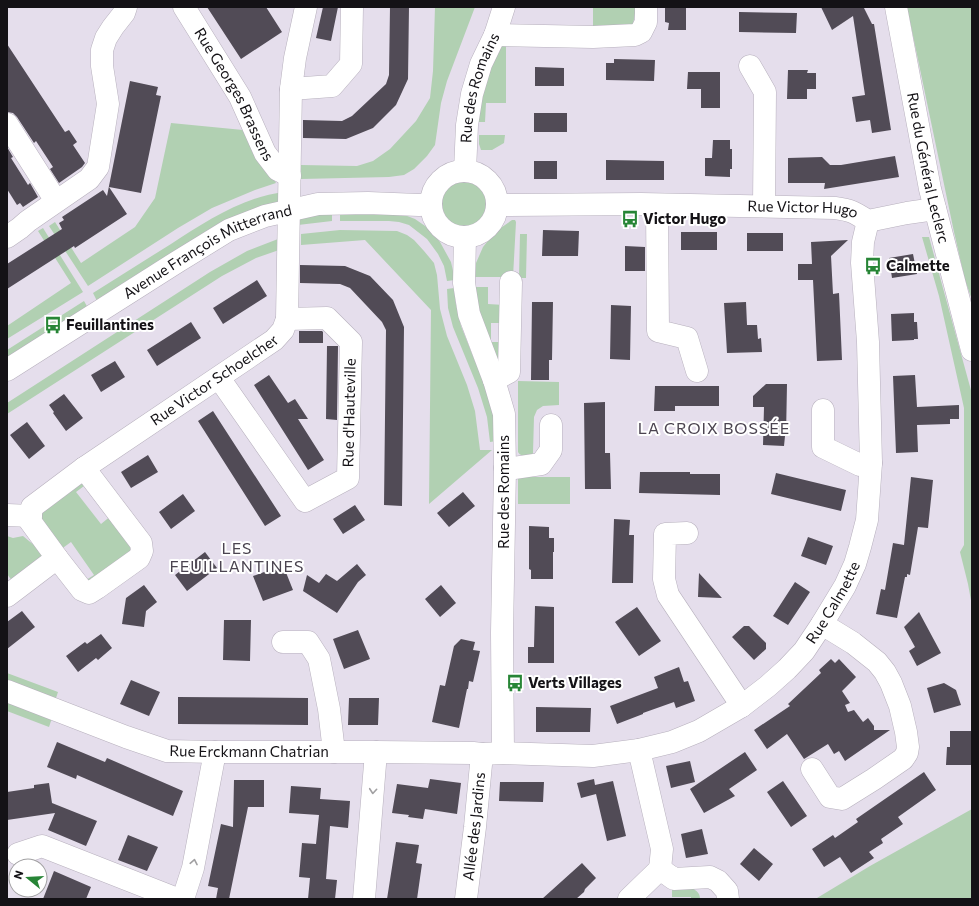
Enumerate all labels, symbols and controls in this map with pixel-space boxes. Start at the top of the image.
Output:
street label: Rue Georges Brassens [191,24,278,165]
street label: Rue des Romains [456,29,503,143]
street label: Rue du Général Leclerc [904,91,954,245]
street label: Rue Victor Hugo [747,196,862,222]
street label: Avenue François Mitterrand [119,200,293,302]
bus stop icon: Victor Hugo [620,209,640,229]
place label: Victor Hugo [643,209,726,227]
bus stop icon: Calmette [863,256,883,276]
place label: Calmette [886,256,950,274]
bus stop icon: Feuillantines [43,315,63,335]
place label: Feuillantines [66,315,154,333]
street label: Rue Victor Schoelcher [147,331,282,429]
street label: Rue d'Hauteville [338,358,359,468]
district label: LA CROIX BOSSÉE [638,418,790,437]
street label: Rue des Romains [494,435,512,549]
district label: LES FEUILLANTINES [170,538,304,575]
street label: Rue Calmette [802,558,863,647]
bus stop icon: Verts Villages [505,673,525,693]
place label: Verts Villages [528,673,622,691]
street label: Rue Erckmann Chatrian [169,741,329,760]
street label: Allée des Jardins [458,771,488,882]
one-way arrow [368,788,377,794]
north arrow [8,858,48,898]
one-way arrow [189,858,198,865]
text: N [11,869,25,881]

